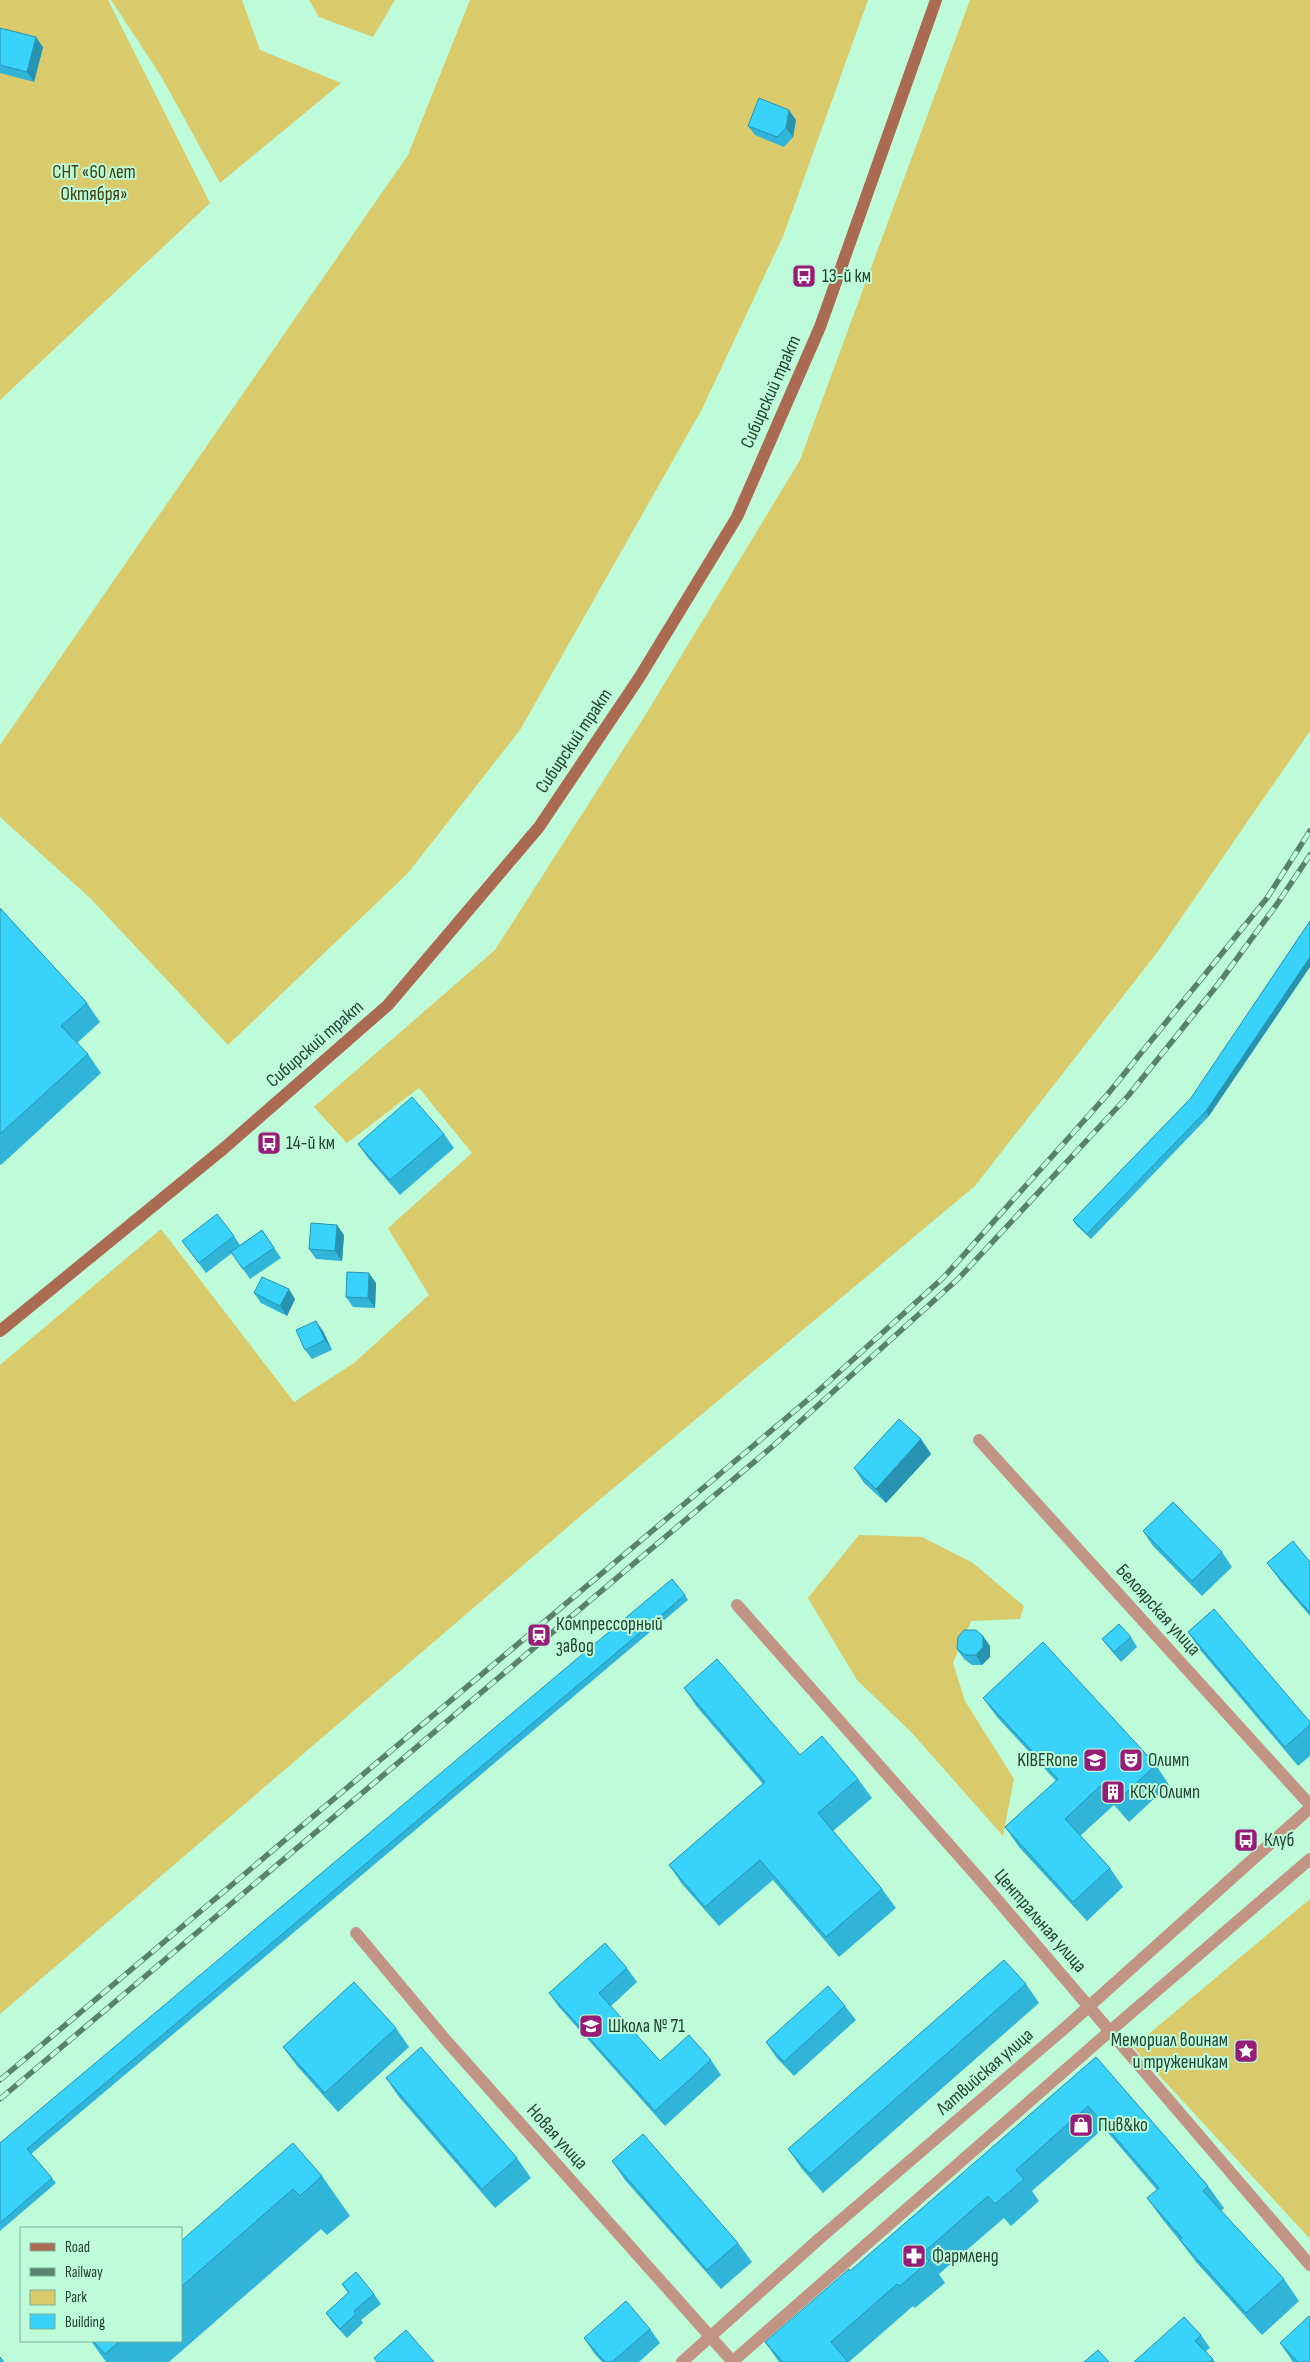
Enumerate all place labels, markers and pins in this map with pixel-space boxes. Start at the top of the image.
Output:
bus stop icon: 13-й км [791,263,817,289]
place label: 13-й км [822,265,871,288]
bus stop icon: 14-й км [256,1130,282,1156]
place label: 14-й км [286,1132,335,1155]
place label: Компрессорный завод [556,1613,663,1658]
station icon: Компрессорный завод [526,1622,552,1648]
school or university icon: KIBERone [1082,1747,1108,1773]
theatre icon: Олимп [1118,1747,1144,1773]
place label: KIBERone [1017,1749,1078,1772]
place label: Олимп [1148,1749,1189,1772]
building icon: КСК Олимп [1100,1779,1126,1805]
place label: КСК Олимп [1130,1781,1200,1804]
bus stop icon: Клуб [1233,1827,1259,1853]
place label: Клуб [1264,1829,1294,1852]
school or university icon: Школа № 71 [578,2013,604,2039]
place label: Школа № 71 [608,2015,685,2038]
place label: Мемориал воинам и труженикам [1111,2029,1228,2074]
place icon: Мемориал воинам и труженикам [1233,2038,1259,2064]
shop icon: Пив&ко [1068,2112,1094,2138]
place label: Пив&ко [1098,2114,1148,2137]
pharmacy icon: Фармленд [901,2243,927,2269]
place label: Фармленд [932,2245,999,2268]

